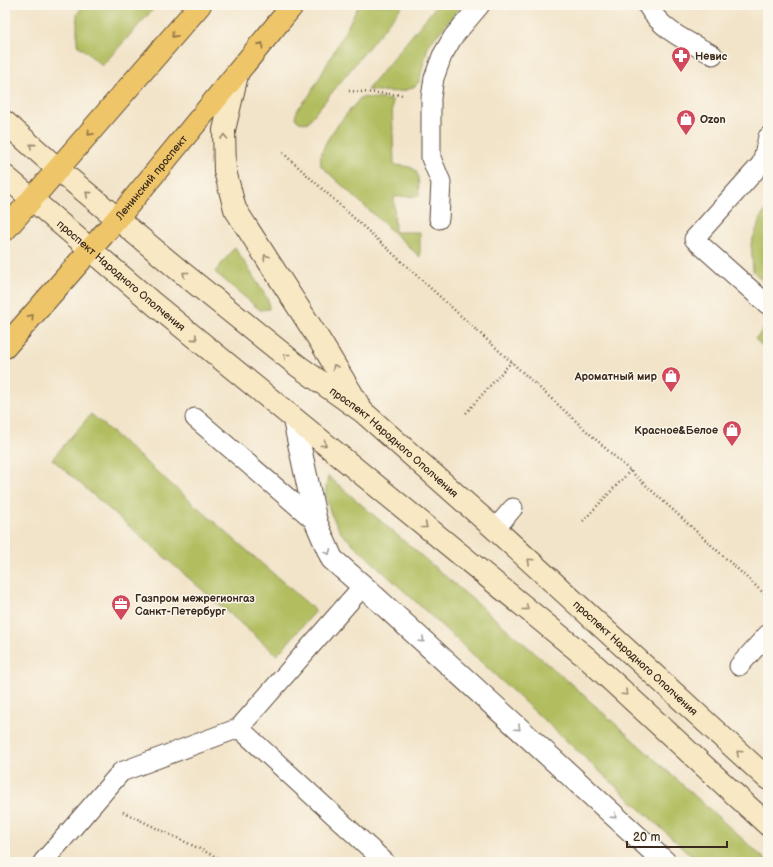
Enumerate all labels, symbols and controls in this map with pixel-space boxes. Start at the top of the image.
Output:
one-way arrow [172,30,179,37]
one-way arrow [257,42,264,49]
pharmacy icon: Невис [670,45,692,73]
place label: Невис [695,50,728,63]
shop icon: Ozon [675,108,697,136]
place label: Ozon [700,113,726,126]
one-way arrow [87,129,94,136]
street label: Ленинский проспект [112,133,190,223]
one-way arrow [220,134,228,140]
one-way arrow [29,143,37,151]
one-way arrow [85,192,92,199]
street label: проспект Народного Ополчения [54,218,188,334]
one-way arrow [263,254,271,261]
one-way arrow [182,272,189,279]
one-way arrow [26,315,33,322]
one-way arrow [191,333,198,340]
one-way arrow [283,354,290,361]
one-way arrow [333,364,340,371]
shop icon: Ароматный мир [660,365,682,393]
place label: Ароматный мир [574,370,657,383]
street label: проспект Народного Ополчения [327,384,461,500]
shop icon: Красное&Белое [721,419,743,447]
place label: Красное&Белое [634,424,718,437]
one-way arrow [320,440,327,447]
one-way arrow [421,522,428,529]
one-way arrow [324,548,332,555]
one-way arrow [527,558,535,566]
place label: Газпром межрегионгаз Санкт-Петербург [135,592,255,618]
office icon: Газпром межрегионгаз Санкт-Петербург [110,593,132,621]
street label: проспект Народного Ополчения [570,598,700,718]
one-way arrow [522,604,529,611]
one-way arrow [418,636,425,643]
one-way arrow [620,688,628,696]
one-way arrow [514,724,521,731]
one-way arrow [736,750,744,758]
one-way arrow [609,811,617,819]
scale bar [627,823,727,849]
text: 20 m [633,830,660,845]

